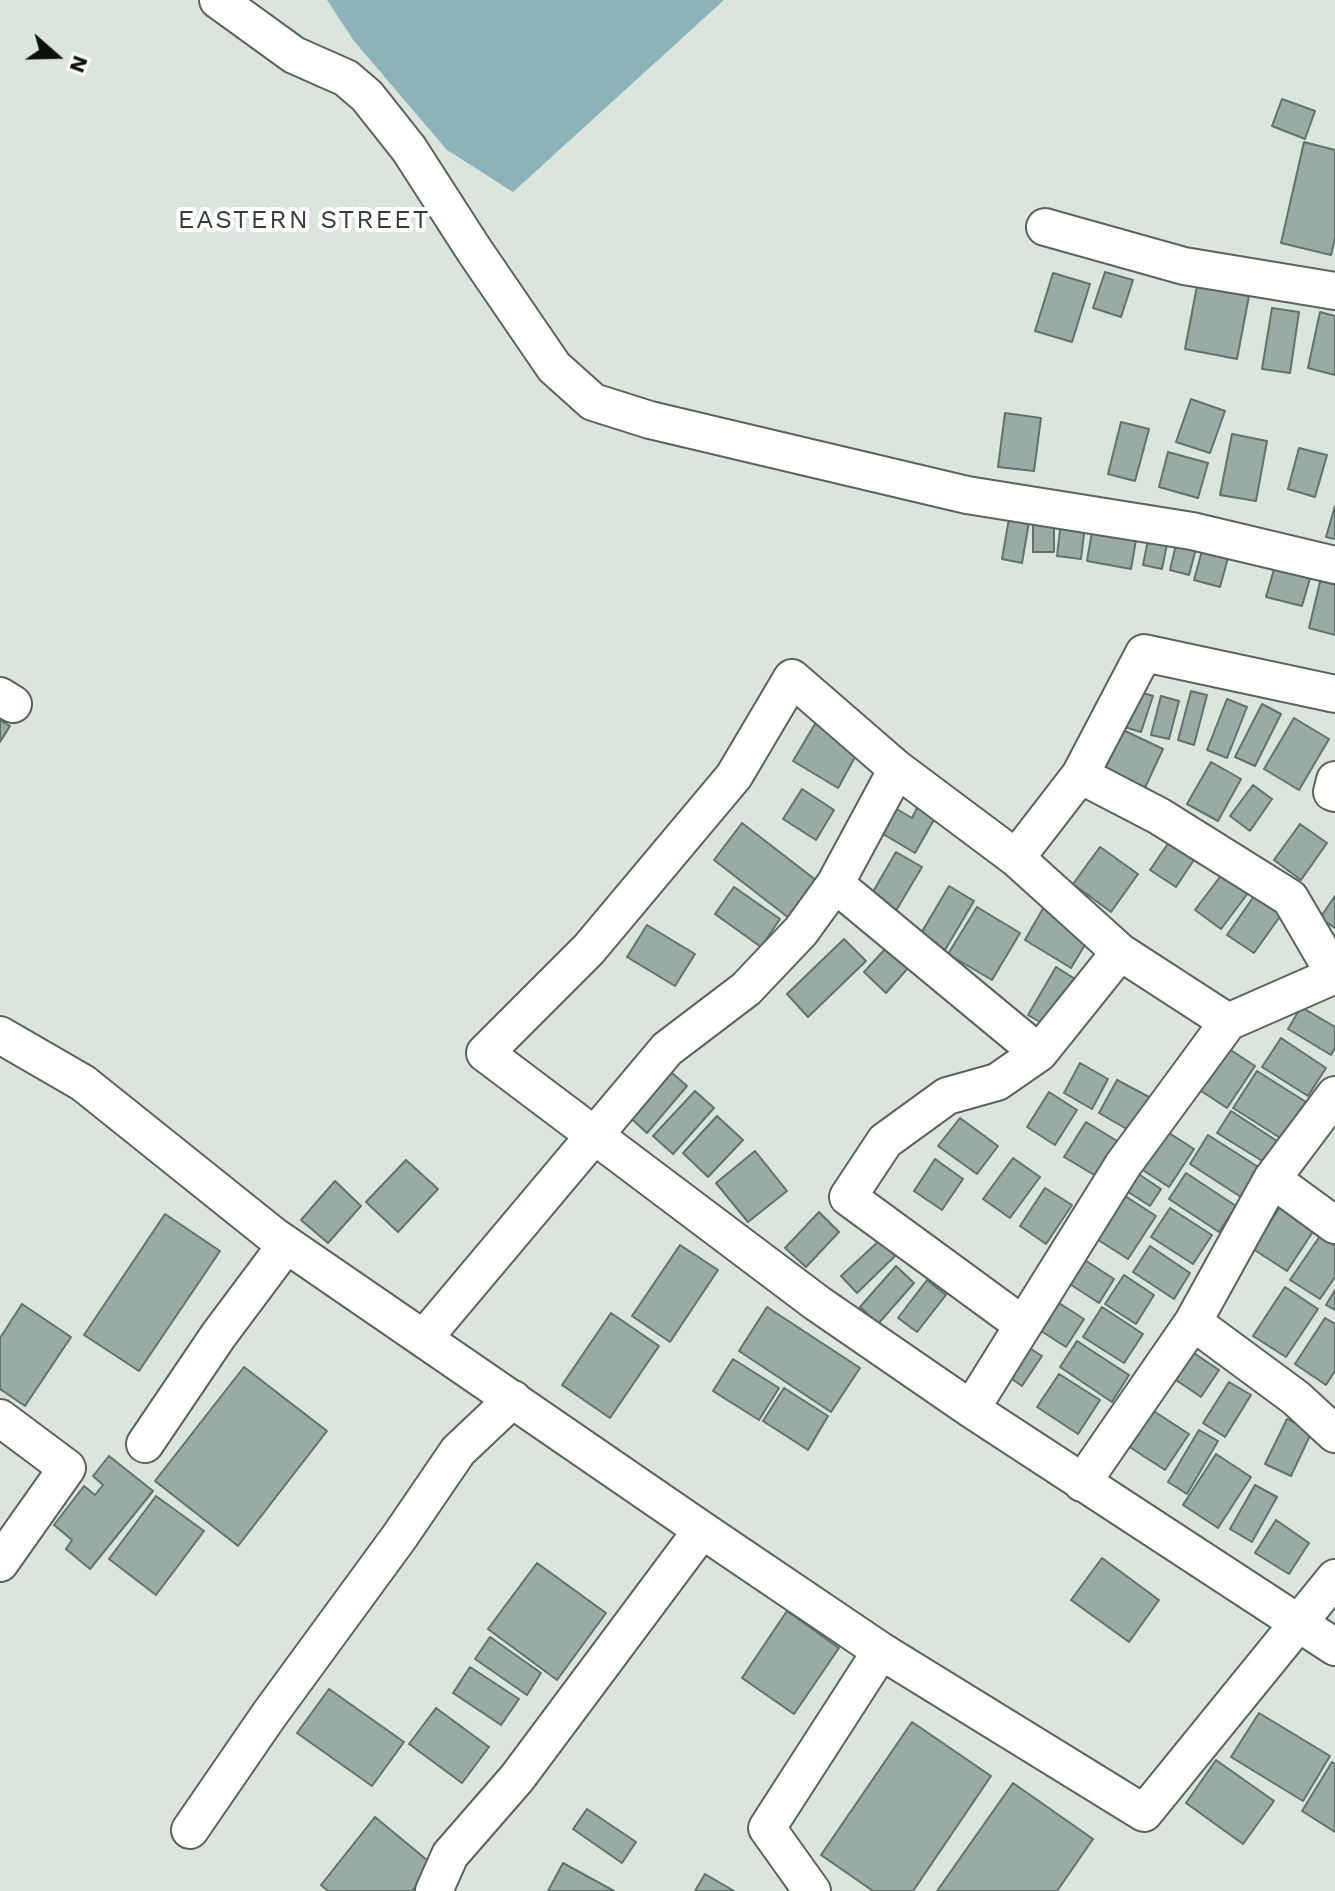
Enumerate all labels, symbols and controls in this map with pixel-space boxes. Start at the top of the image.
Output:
north arrow [16,16,96,96]
text: N [64,52,94,76]
district label: EASTERN STREET [178,204,430,236]

